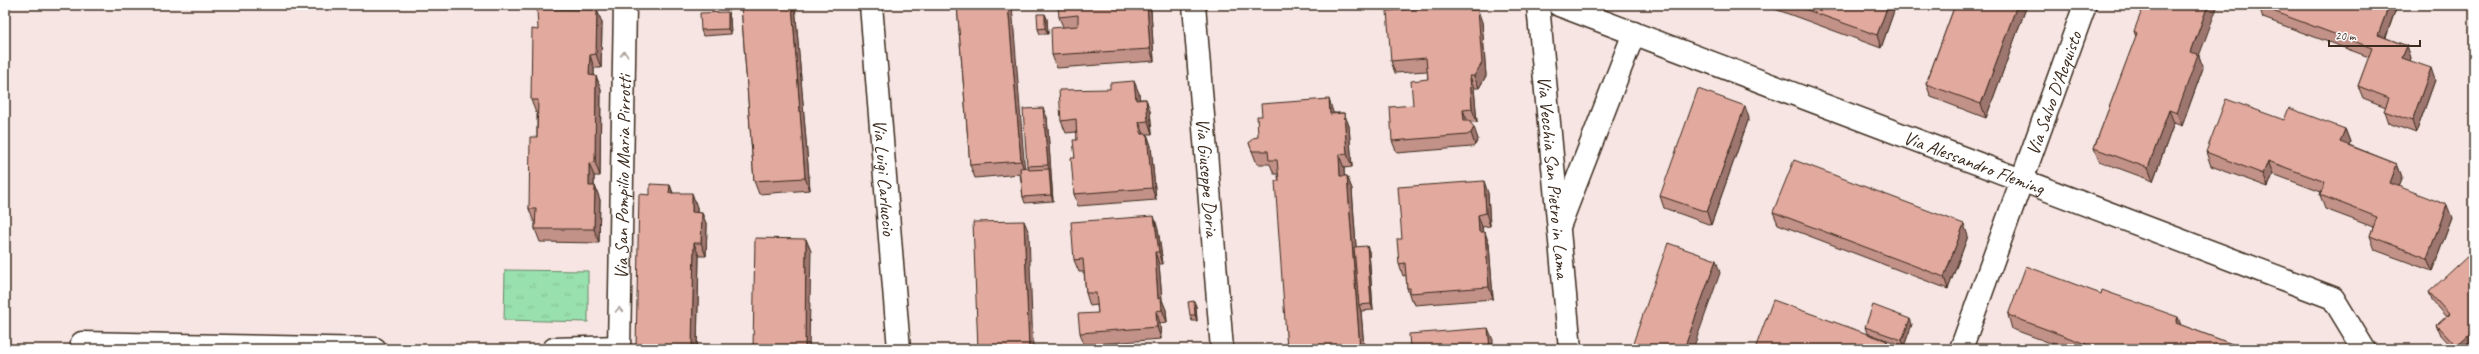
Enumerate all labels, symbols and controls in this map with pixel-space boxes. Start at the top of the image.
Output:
scale bar [2329,22,2420,48]
street label: Via Salvo D'Acquisto [2021,27,2088,159]
text: 20 m [2335,28,2357,44]
one-way arrow [620,51,628,57]
street label: Via San Pompilio Maria Pirrotti [609,72,637,280]
street label: Via Vecchia San Pietro in Lama [1532,75,1575,282]
street label: Via Giuseppe Doria [1190,117,1224,240]
street label: Via Luigi Carluccio [867,118,901,238]
street label: Via Alessandro Fleming [1900,126,2049,201]
one-way arrow [615,307,623,313]

